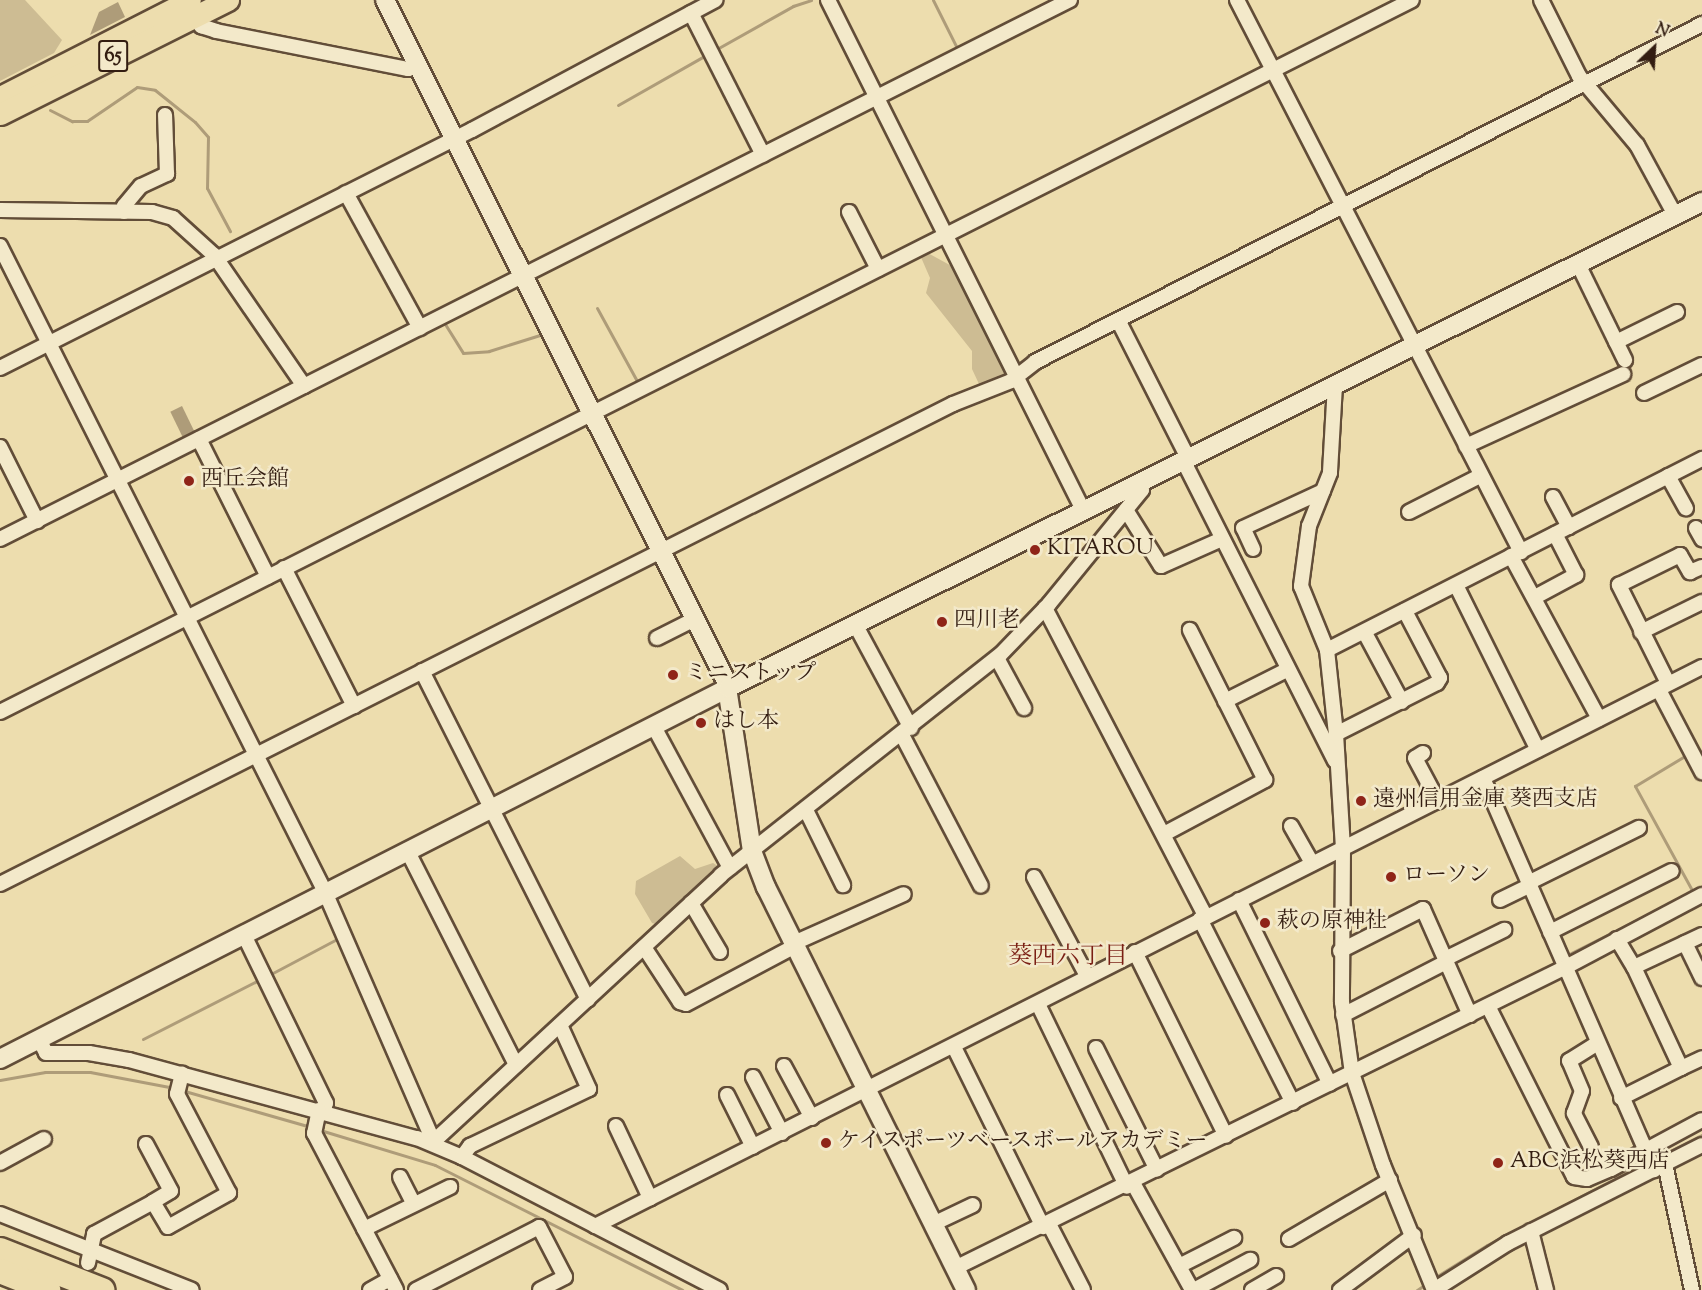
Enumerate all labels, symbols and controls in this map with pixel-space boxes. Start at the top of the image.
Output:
north arrow [1624,18,1684,78]
text: N [1651,18,1672,44]
road number: 65 [98,38,128,74]
place label: 西丘会館 [201,468,289,494]
marker: 西丘会館 [182,474,196,488]
place label: KITAROU [1047,537,1153,563]
marker: KITAROU [1028,543,1042,557]
place label: 四川老 [954,609,1020,635]
marker: 四川老 [935,615,949,629]
place label: ミニストップ [685,662,817,688]
marker: ミニストップ [666,668,680,682]
place label: はし本 [713,710,779,736]
marker: はし本 [694,716,708,730]
place label: 遠州信用金庫 葵西支店 [1373,788,1598,814]
marker: 遠州信用金庫 葵西支店 [1354,794,1368,808]
place label: ローソン [1403,864,1491,890]
marker: ローソン [1384,870,1398,884]
place label: 萩の原神社 [1277,910,1387,936]
marker: 萩の原神社 [1258,916,1272,930]
district label: 葵西六丁目 [1008,944,1128,972]
place label: ケイスポーツベースボールアカデミー [838,1130,1212,1156]
marker: ケイスポーツベースボールアカデミー [819,1136,833,1150]
place label: ABC浜松葵西店 [1510,1150,1669,1176]
marker: ABC浜松葵西店 [1491,1156,1505,1170]

